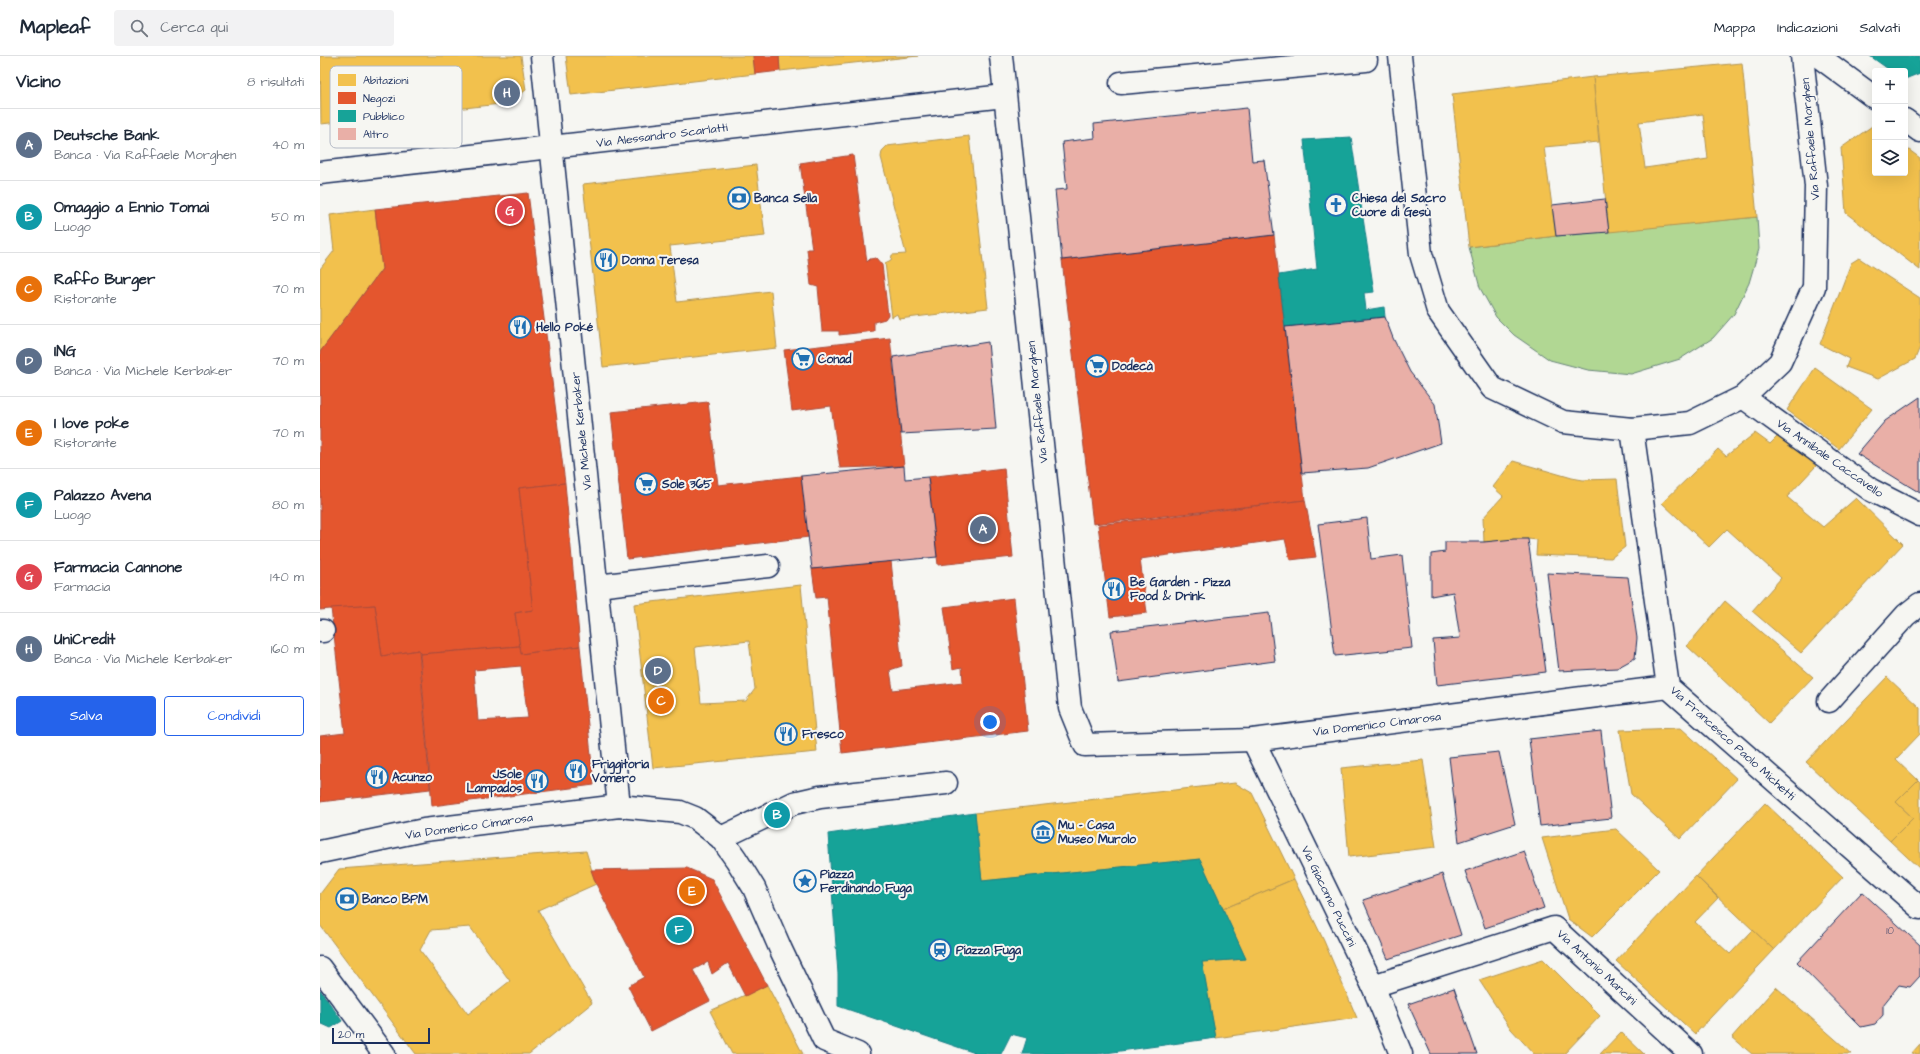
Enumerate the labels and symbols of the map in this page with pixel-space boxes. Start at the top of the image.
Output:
legend [330,66,462,148]
text: Abitazioni [363,73,409,88]
street label: Via Raffaele Morghen [1797,77,1825,201]
pin: H [494,78,520,108]
text: Negozi [363,91,395,107]
text: Pubblico [363,109,405,124]
street label: Via Alessandro Scarlatti [595,119,729,152]
text: Altro [363,127,389,142]
bank icon: Banca Sella [726,185,752,211]
place label: Banca Sella [754,190,818,207]
place label: Chiesa del Sacro Cuore di Gesù [1352,190,1446,221]
church icon: Chiesa del Sacro Cuore di Gesù [1323,192,1349,218]
pin: G [497,196,523,226]
restaurant icon: Donna Teresa [593,247,619,273]
place label: Donna Teresa [622,252,700,269]
restaurant icon: Hello Poké [507,314,533,340]
place label: Hello Poké [536,319,594,336]
street label: Via Raffaele Morghen [1023,340,1053,464]
supermarket icon: Conad [790,346,816,372]
place label: Conad [818,351,852,368]
supermarket icon: Dodecà [1084,353,1110,379]
place label: Dodecà [1112,358,1154,375]
street label: Via Michele Kerbaker [567,371,596,491]
street label: Via Annibale Caccavello [1773,415,1887,502]
supermarket icon: Sole 365 [633,471,659,497]
place label: Sole 365 [661,476,712,493]
pin: A [970,514,996,544]
place label: Be Garden - Pizza Food & Drink [1130,574,1231,605]
restaurant icon: Be Garden - Pizza Food & Drink [1101,576,1127,602]
pin: D [645,656,671,686]
street label: Via Francesco Paolo Michetti [1666,682,1799,805]
pin: C [648,686,674,716]
street label: Via Domenico Cimarosa [1312,708,1442,741]
your location [980,712,1000,732]
restaurant icon: Fresco [773,721,799,747]
place label: Fresco [802,726,844,743]
place label: Friggitoria Vomero [591,756,650,787]
restaurant icon: Friggitoria Vomero [563,758,589,784]
restaurant icon: Acunzo [364,764,390,790]
place label: JSole Lampados [467,766,522,798]
restaurant icon: JSole Lampados [524,768,550,794]
place label: Acunzo [392,769,432,786]
pin: B [764,800,790,830]
street label: Via Domenico Cimarosa [404,809,534,844]
place label: Mu - Casa Museo Murolo [1058,817,1136,848]
museum icon: Mu - Casa Museo Murolo [1030,819,1056,845]
street label: Via Giacomo Puccini [1297,843,1360,950]
place label: Piazza Ferdinando Fuga [820,866,913,899]
place icon: Piazza Ferdinando Fuga [792,868,818,894]
pin: E [679,876,705,906]
bank icon: Banco BPM [334,886,360,912]
place label: Banco BPM [362,891,428,908]
pin: F [666,915,692,945]
house number: 10 [1886,924,1894,938]
street label: Via Antonio Mancini [1553,926,1641,1009]
station icon: Piazza Fuga [927,937,953,963]
place label: Piazza Fuga [956,942,1022,961]
scale bar [332,1026,430,1045]

